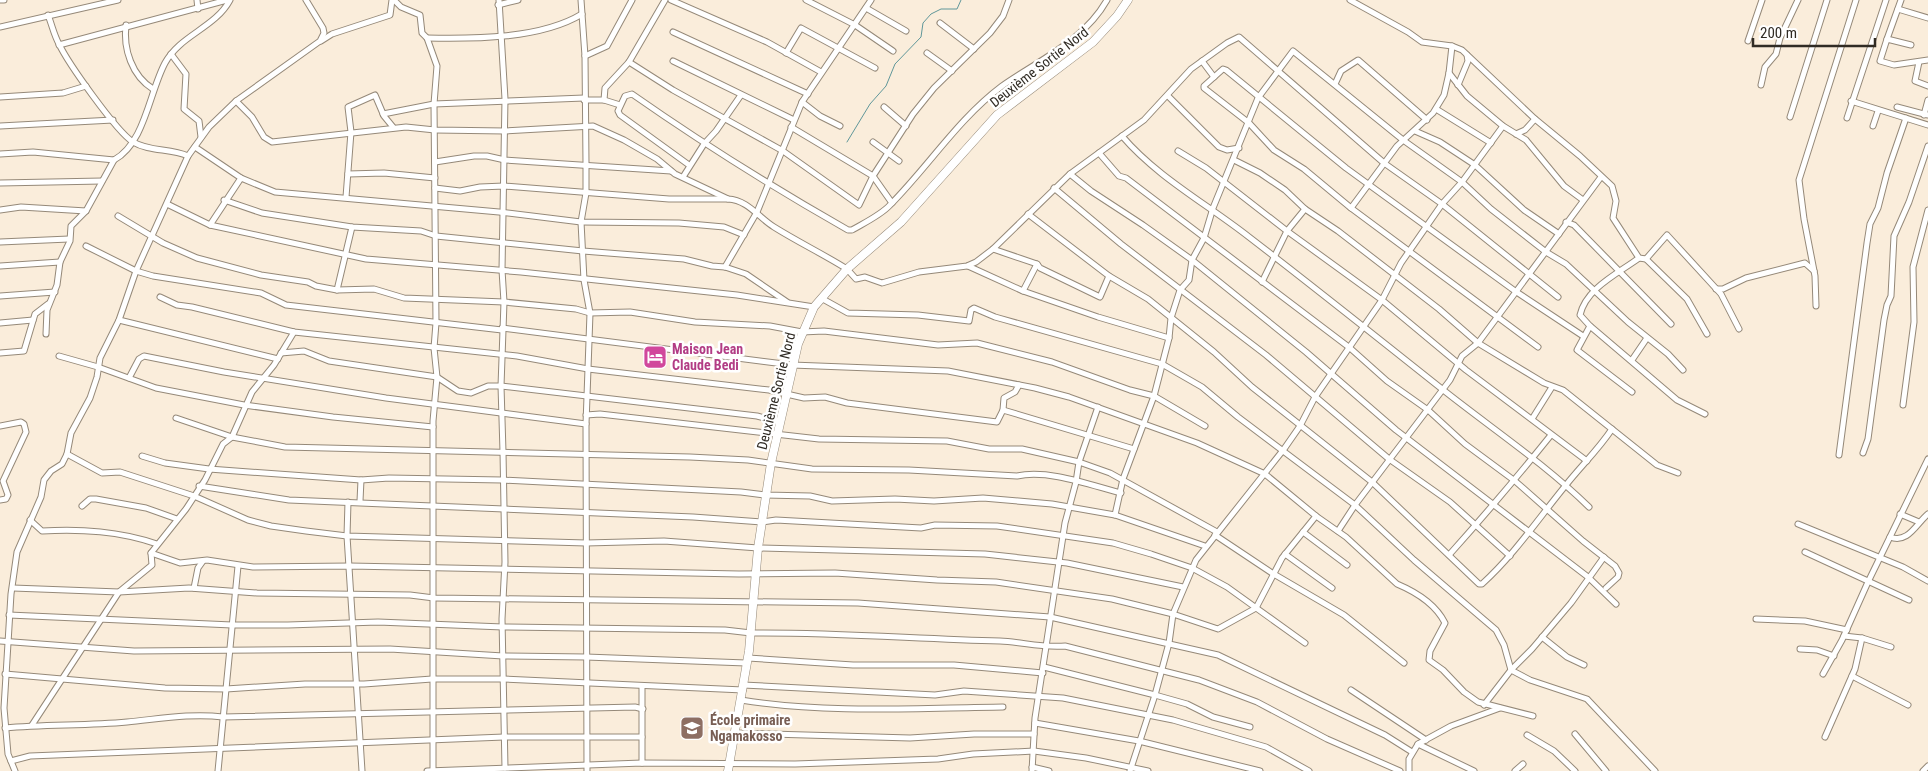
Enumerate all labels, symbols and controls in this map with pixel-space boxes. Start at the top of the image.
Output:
scale bar [1753,15,1876,47]
street label: Deuxième Sortie Nord [987,24,1091,110]
text: 200 m [1760,24,1797,42]
street label: Deuxième Sortie Nord [754,331,798,451]
place label: Maison Jean Claude Bedi [672,341,743,373]
hotel icon: Maison Jean Claude Bedi [642,344,668,370]
place label: École primaire Ngamakosso [710,711,791,744]
school or university icon: École primaire Ngamakosso [679,715,705,741]

